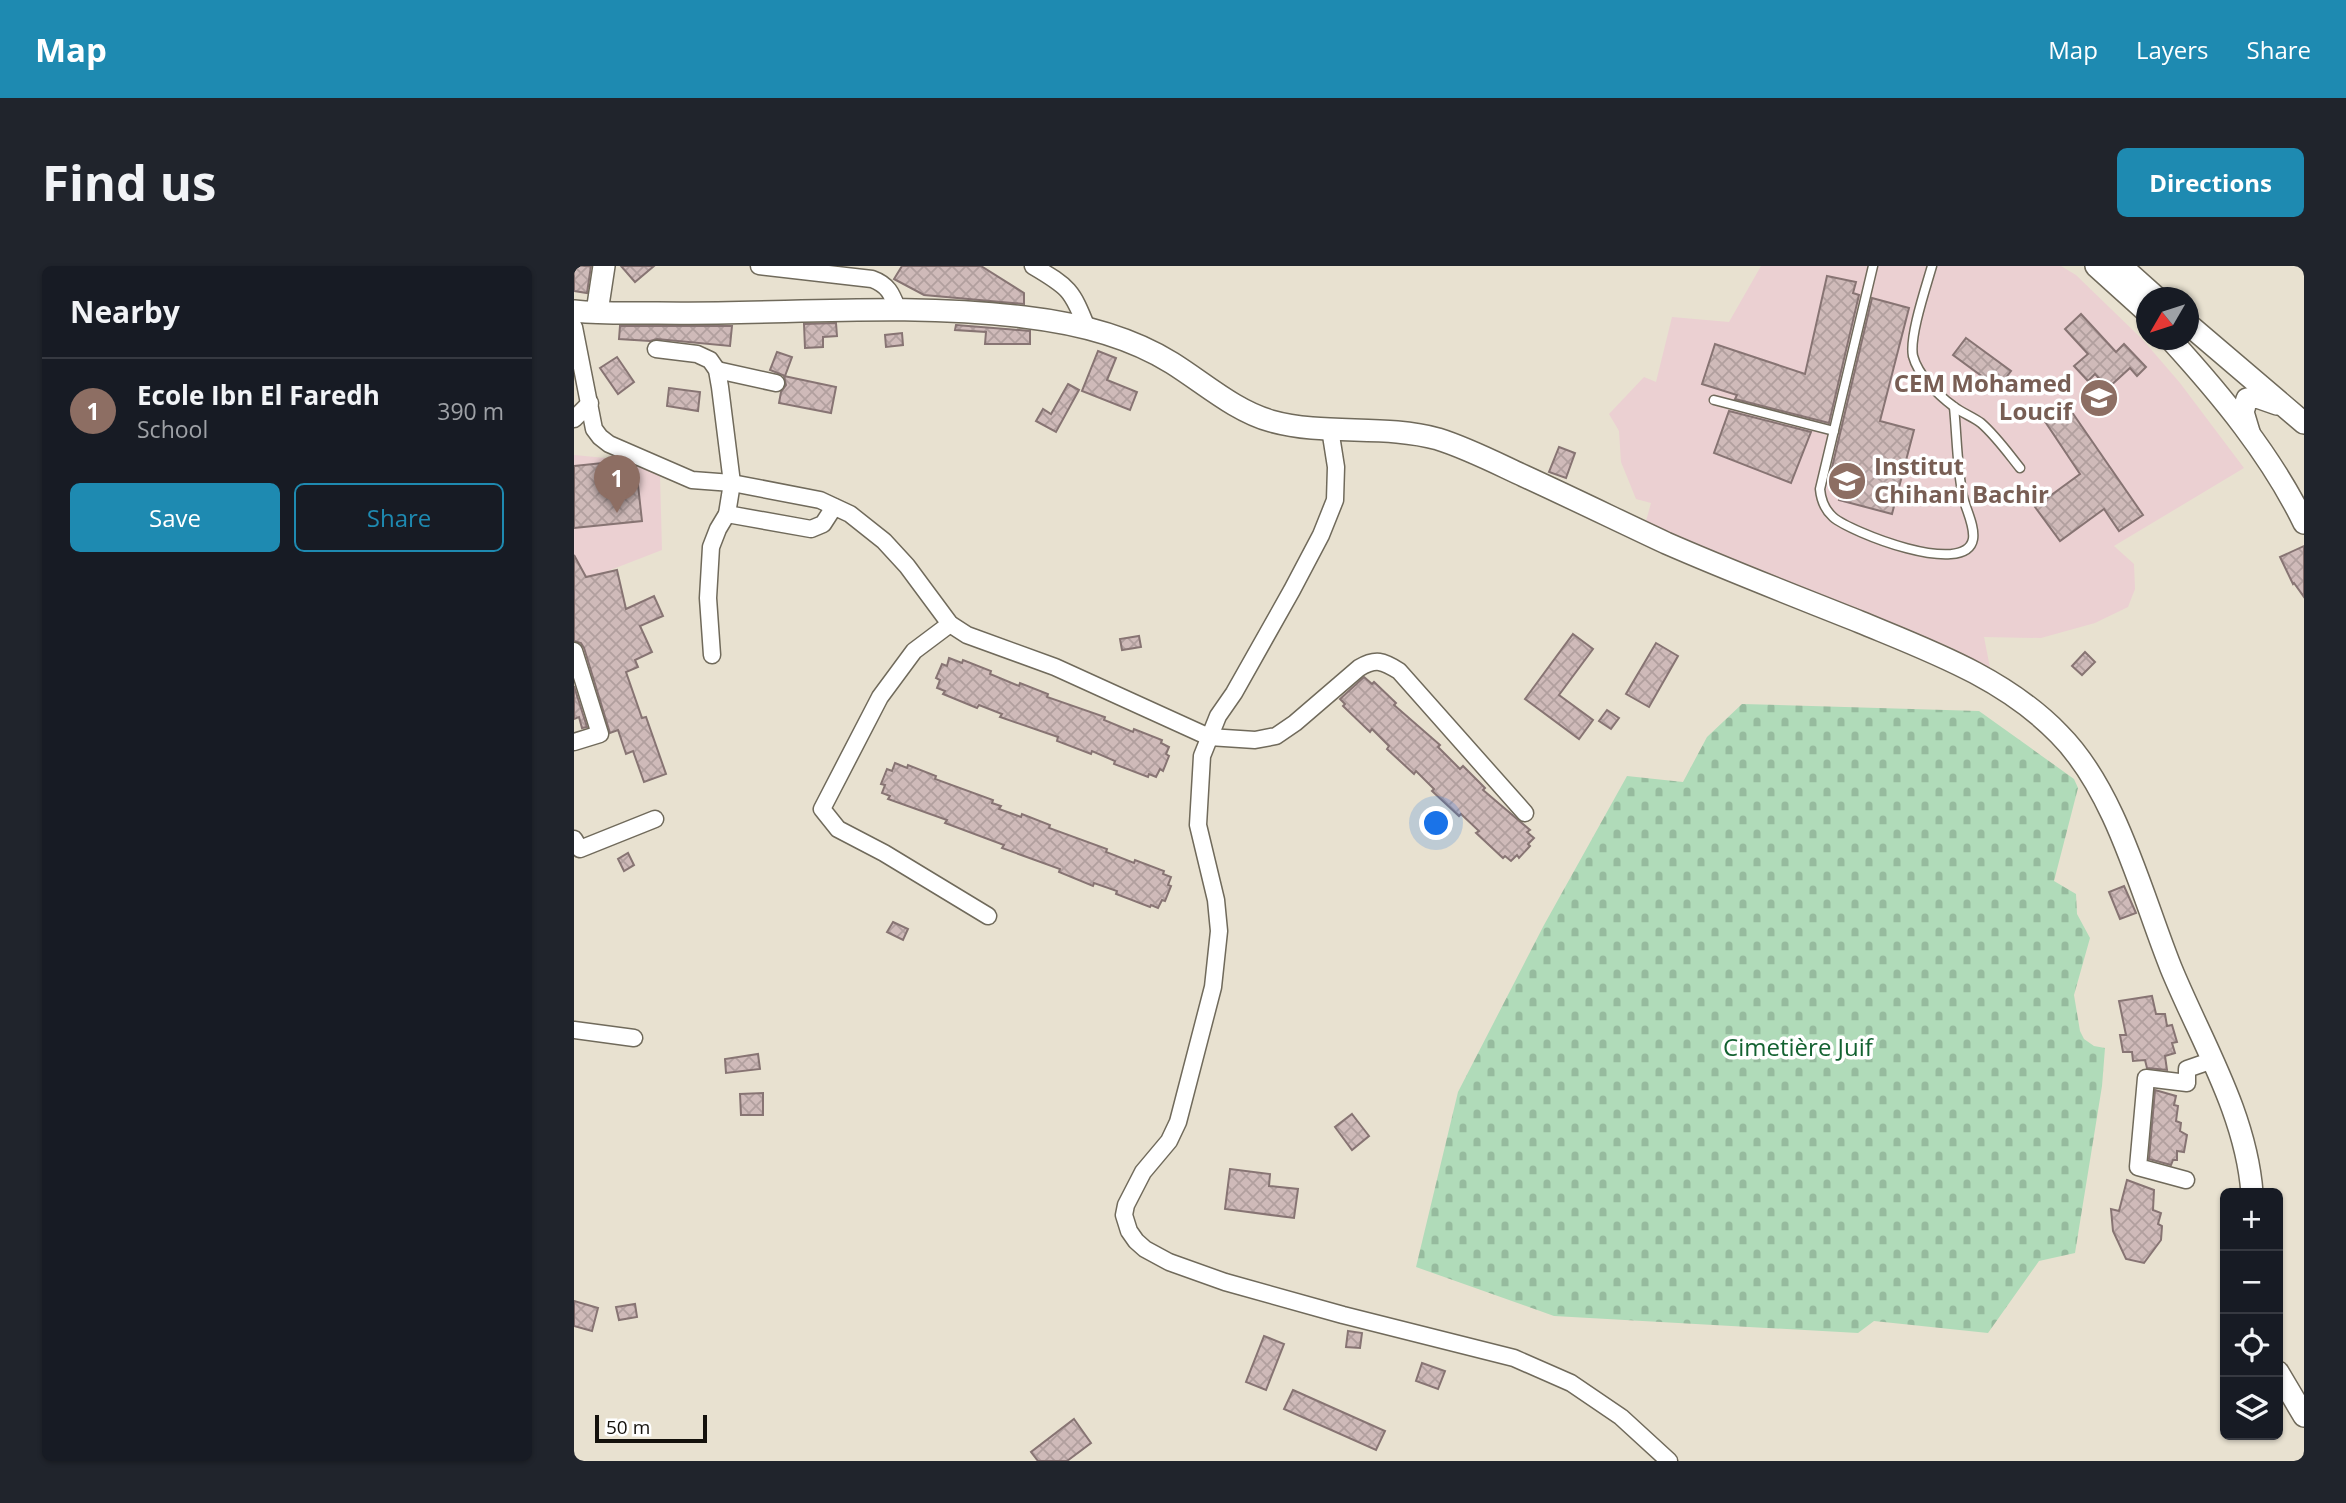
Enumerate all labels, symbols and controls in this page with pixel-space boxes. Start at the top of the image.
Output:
text: Map [35,27,107,72]
text: Map [2048,33,2098,66]
text: Layers [2136,33,2209,66]
text: Share [2247,33,2311,66]
button: Directions [2117,148,2304,217]
text: Find us [42,149,216,215]
north arrow [2136,287,2199,350]
text: Nearby [70,291,180,332]
place label: CEM Mohamed Loucif [1894,366,2074,427]
text: Ecole Ibn El Faredh [137,377,380,413]
school or university icon: CEM Mohamed Loucif [2078,377,2120,419]
text: 1 [86,395,100,427]
text: 390 m [437,395,504,427]
text: School [137,413,208,445]
place label: Institut Chihani Bachir [1874,449,2049,510]
pin: 1 [594,455,640,513]
school or university icon: Institut Chihani Bachir [1826,460,1868,502]
button: Save [70,483,280,552]
button: Share [294,483,504,552]
your location [1419,806,1453,840]
park label: Cimetière Juif [1723,1030,1875,1063]
map controls [2220,1188,2283,1440]
button: + [2220,1188,2283,1251]
button: − [2220,1251,2283,1314]
button: locate [2220,1314,2283,1377]
button: layers [2220,1377,2283,1440]
scale bar [595,1412,707,1444]
text: 50 m [606,1414,650,1440]

